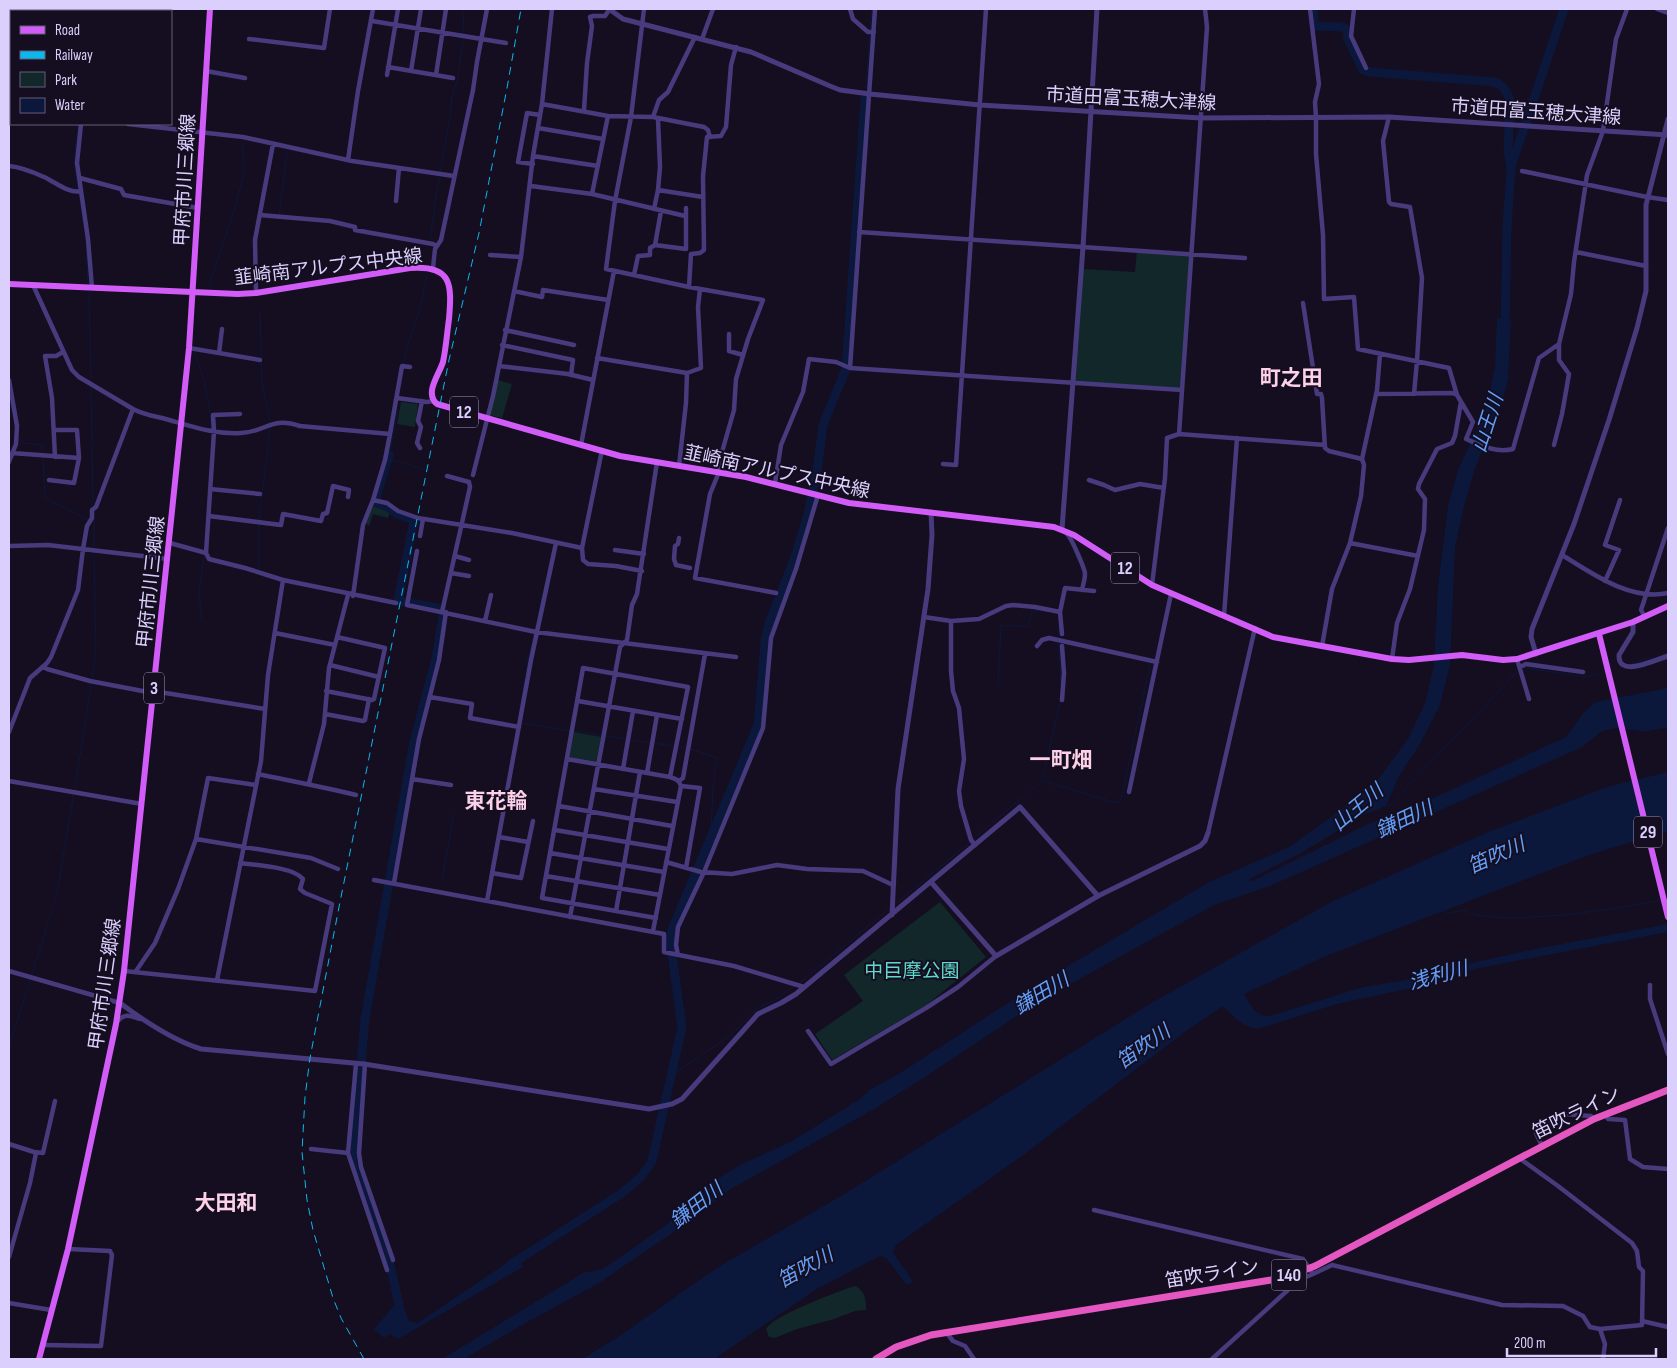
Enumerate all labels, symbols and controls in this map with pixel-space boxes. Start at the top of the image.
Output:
legend [10,10,172,125]
text: Road [55,21,80,40]
text: Railway [55,46,93,65]
text: Park [55,71,77,90]
street label: 市道田富玉穂大津線 [1045,84,1217,115]
street label: 市道田富玉穂大津線 [1450,95,1622,130]
text: Water [55,96,86,115]
street label: 甲府市川三郷線 [171,113,200,247]
street label: 韮崎南アルプス中央線 [233,245,424,290]
district label: 町之田 [1260,366,1323,391]
water label: 山王川 [1467,389,1509,456]
road number: 12 [450,397,478,428]
street label: 韮崎南アルプス中央線 [681,441,872,503]
street label: 甲府市川三郷線 [133,515,170,650]
road number: 12 [1111,552,1139,584]
road number: 3 [144,672,164,704]
district label: 一町畑 [1030,748,1093,773]
water label: 山王川 [1327,778,1390,836]
district label: 東花輪 [465,789,528,814]
water label: 鎌田川 [1372,796,1438,843]
road number: 29 [1634,816,1662,848]
water label: 笛吹川 [1464,832,1531,879]
street label: 甲府市川三郷線 [85,917,126,1052]
water label: 浅利川 [1406,956,1472,995]
park label: 中巨摩公園 [864,960,960,983]
water label: 鎌田川 [1010,967,1075,1020]
water label: 笛吹川 [1112,1019,1177,1074]
street label: 笛吹ライン [1529,1082,1624,1145]
water label: 鎌田川 [666,1177,729,1234]
district label: 大田和 [195,1191,258,1216]
water label: 笛吹川 [773,1242,839,1293]
street label: 笛吹ライン [1164,1256,1261,1293]
road number: 140 [1272,1260,1306,1290]
scale bar [1507,1326,1656,1358]
text: 200 m [1514,1334,1546,1353]

